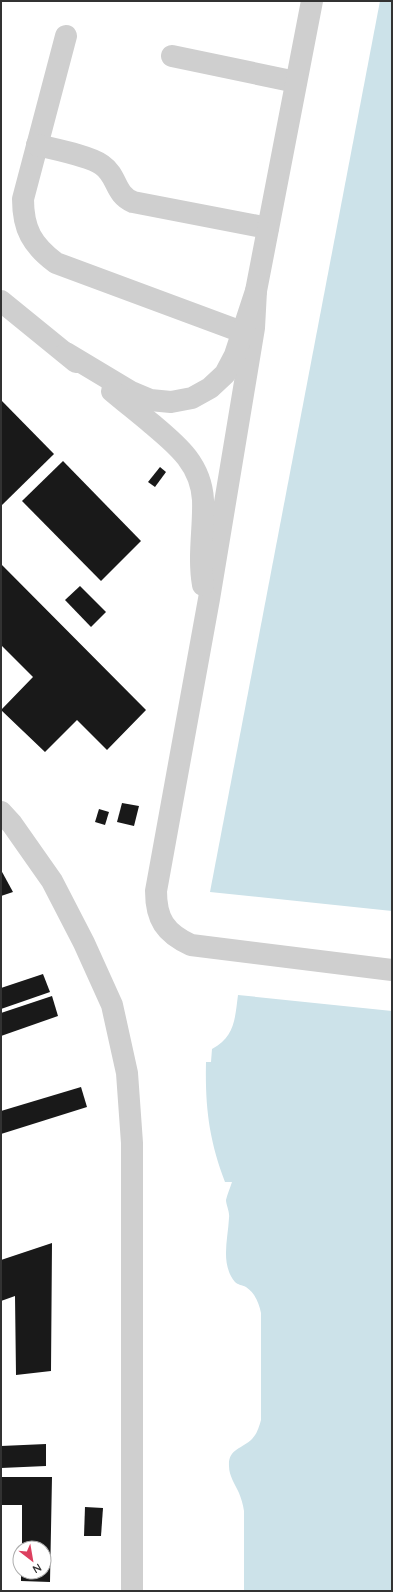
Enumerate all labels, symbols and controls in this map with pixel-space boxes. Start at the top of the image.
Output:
north arrow [12,1540,52,1580]
text: N [30,1560,44,1577]

